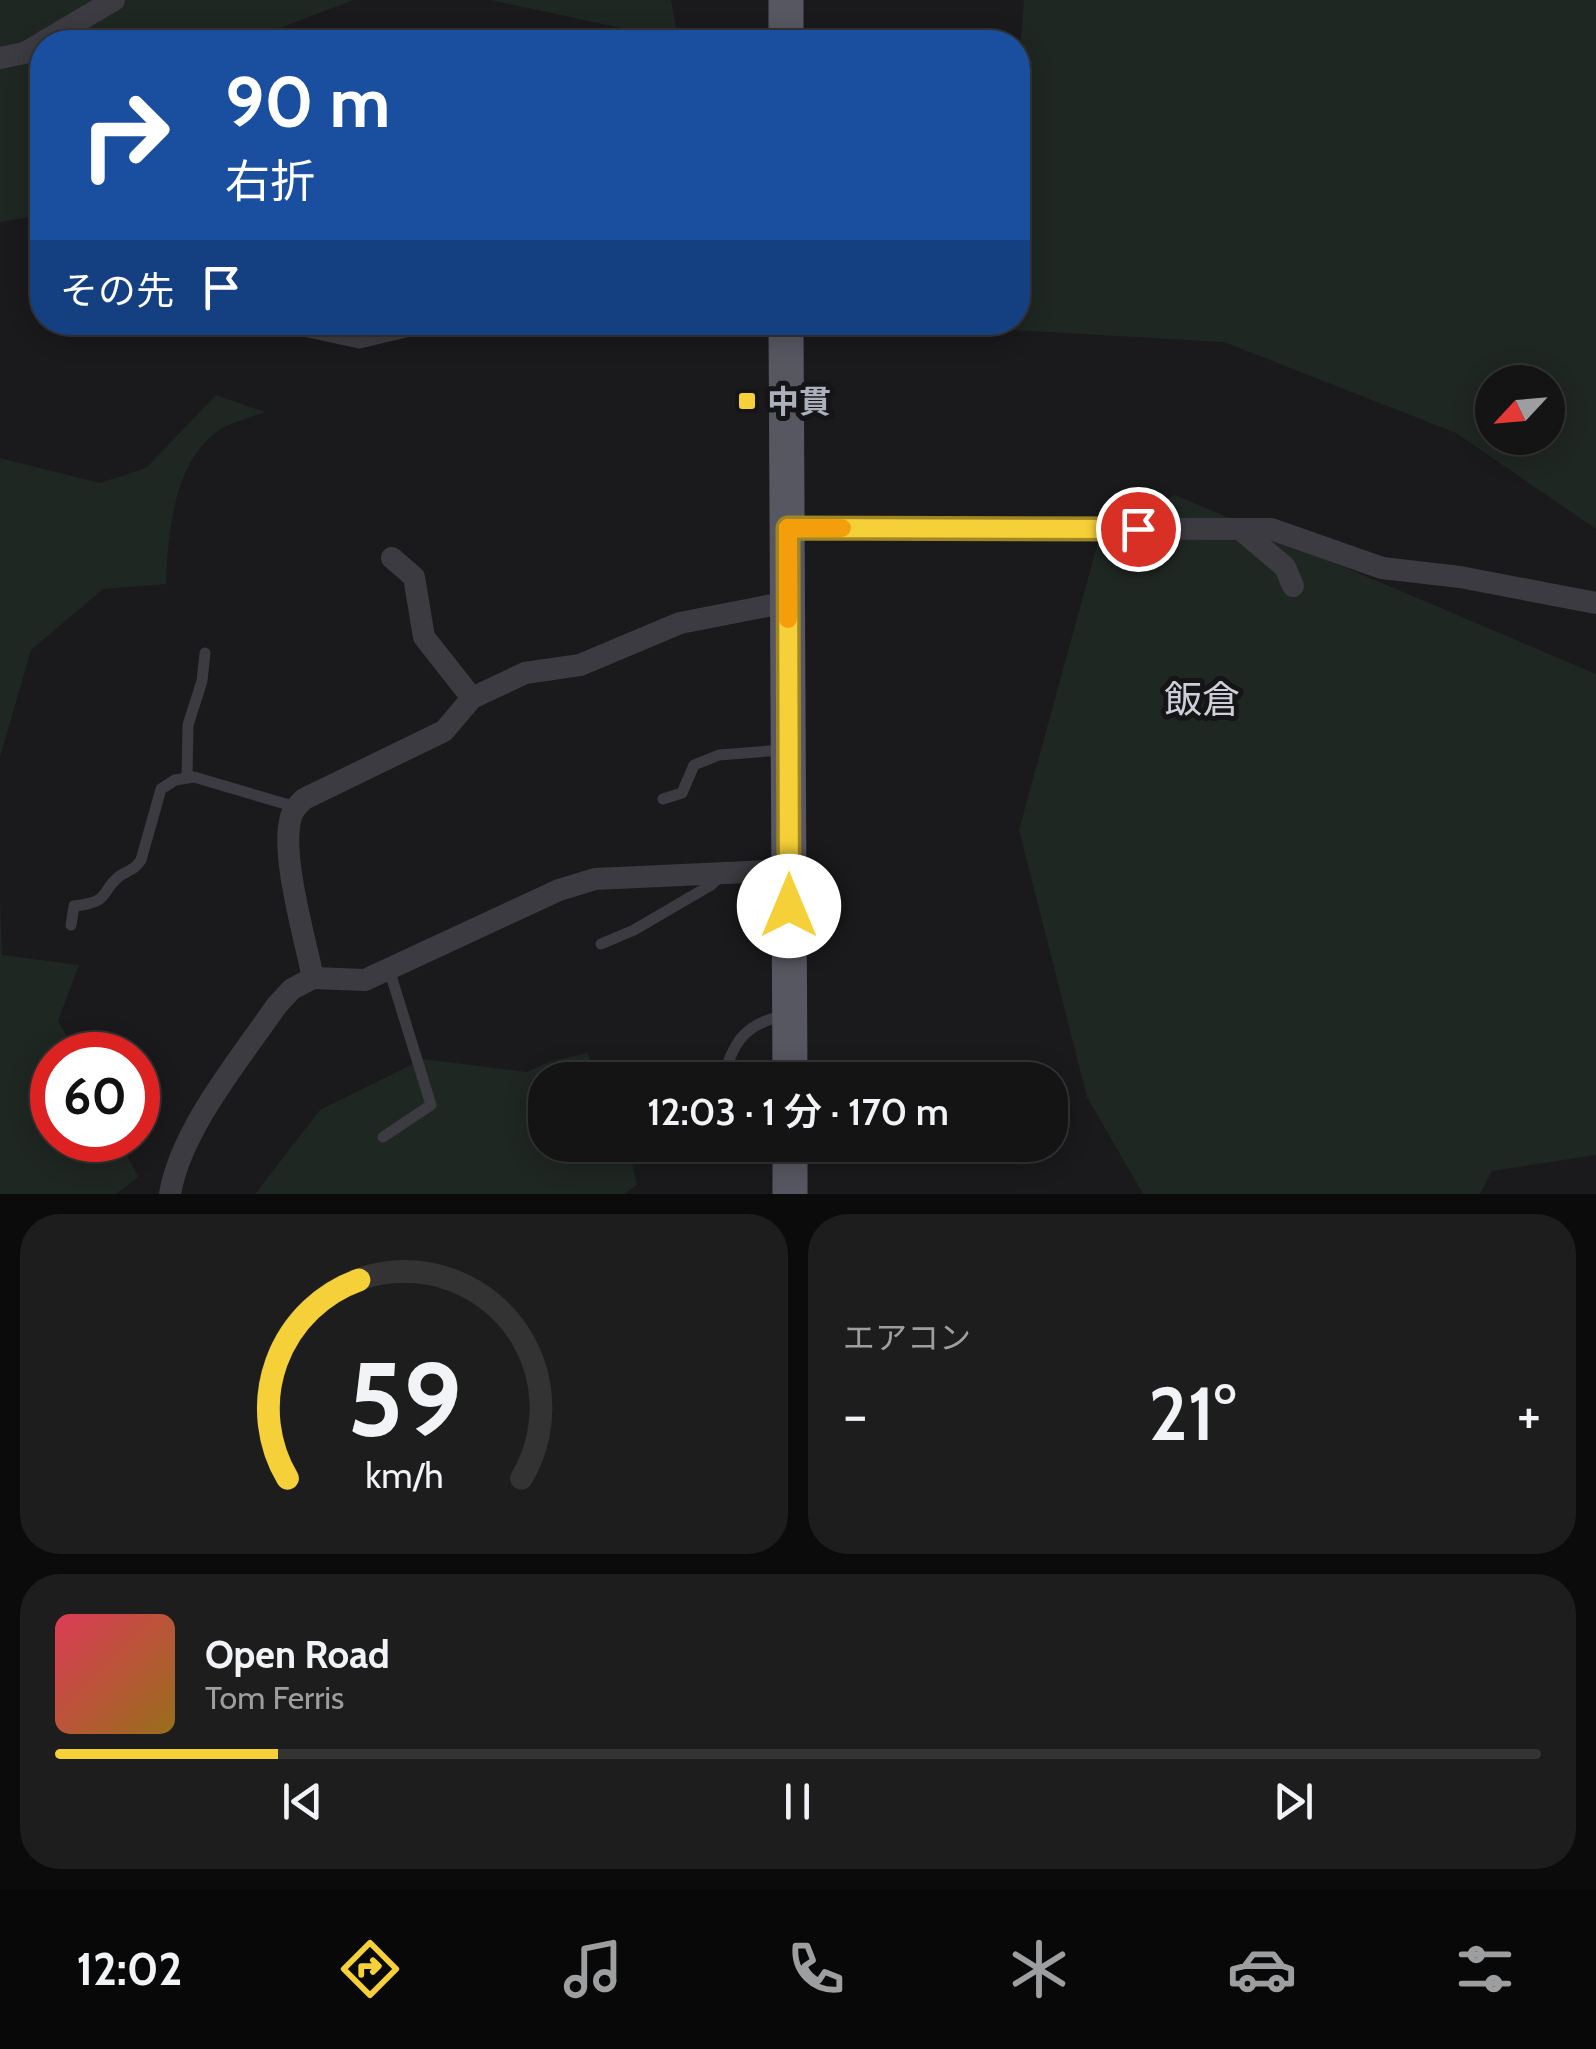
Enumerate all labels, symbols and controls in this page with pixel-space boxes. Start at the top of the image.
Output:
text: 90 m [225,59,390,145]
icon: right [60,70,190,200]
text: 右折 [225,154,315,208]
icon: arrive [194,260,249,315]
text: その先 [60,267,174,314]
north arrow [1475,365,1565,455]
map controls [1475,365,1565,455]
place label: 中貫 [767,382,831,421]
marker: 中貫 [736,390,758,412]
pin [1096,487,1181,572]
icon: arrive [1111,502,1166,557]
district label: 飯倉 [1164,676,1240,723]
position arrow [737,854,841,958]
speed limit sign: 60 [30,1032,160,1162]
text: 12:03 · 1 分 · 170 m [647,1088,949,1135]
text: エアコン [843,1318,971,1357]
text: 59 [347,1336,461,1462]
text: 21° [1148,1368,1236,1459]
text: − [843,1381,867,1448]
text: + [1517,1381,1541,1448]
text: km/h [365,1454,443,1497]
text: Open Road [205,1631,390,1678]
text: Tom Ferris [205,1678,344,1717]
icon: previous [275,1774,330,1829]
icon: pause [770,1774,825,1829]
icon: next [1266,1774,1321,1829]
icon: directions [335,1934,405,2004]
icon: music [558,1934,628,2004]
icon: phone [781,1934,851,2004]
icon: climate [1004,1934,1074,2004]
icon: car [1227,1934,1297,2004]
icon: filters [1450,1934,1520,2004]
text: 12:02 [76,1942,182,1996]

